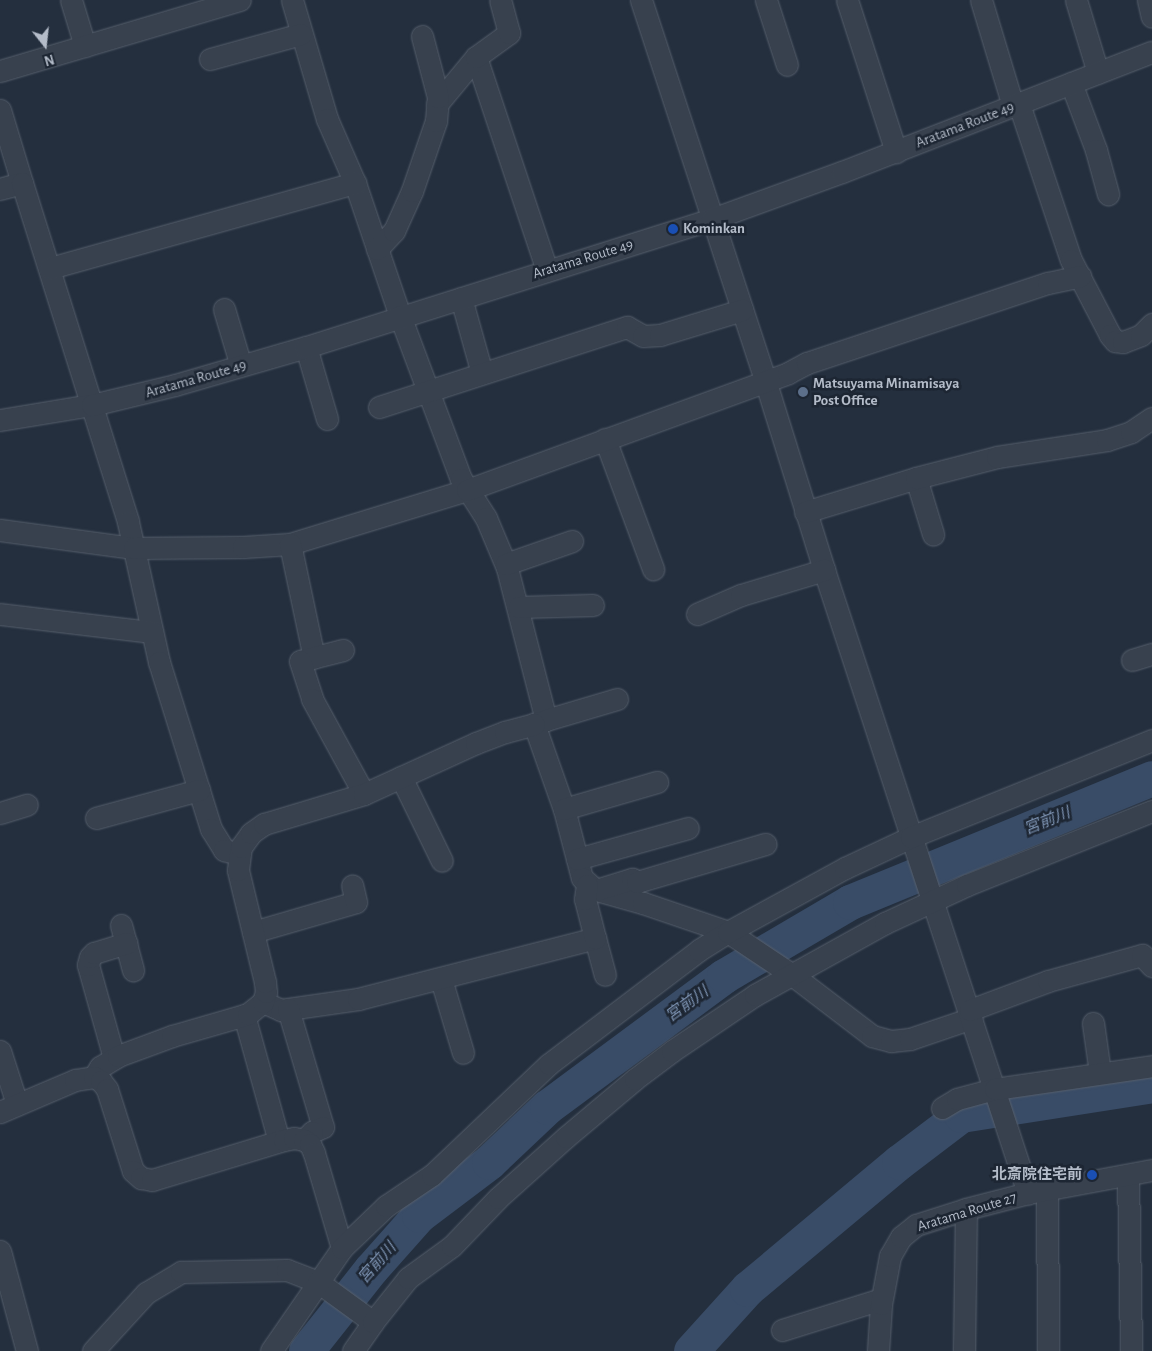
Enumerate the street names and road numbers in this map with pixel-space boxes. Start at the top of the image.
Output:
street label: Aratama Route 49 [913,98,1017,152]
street label: Aratama Route 49 [531,235,635,283]
street label: Aratama Route 49 [143,356,249,402]
street label: Aratama Route 27 [915,1188,1019,1236]

